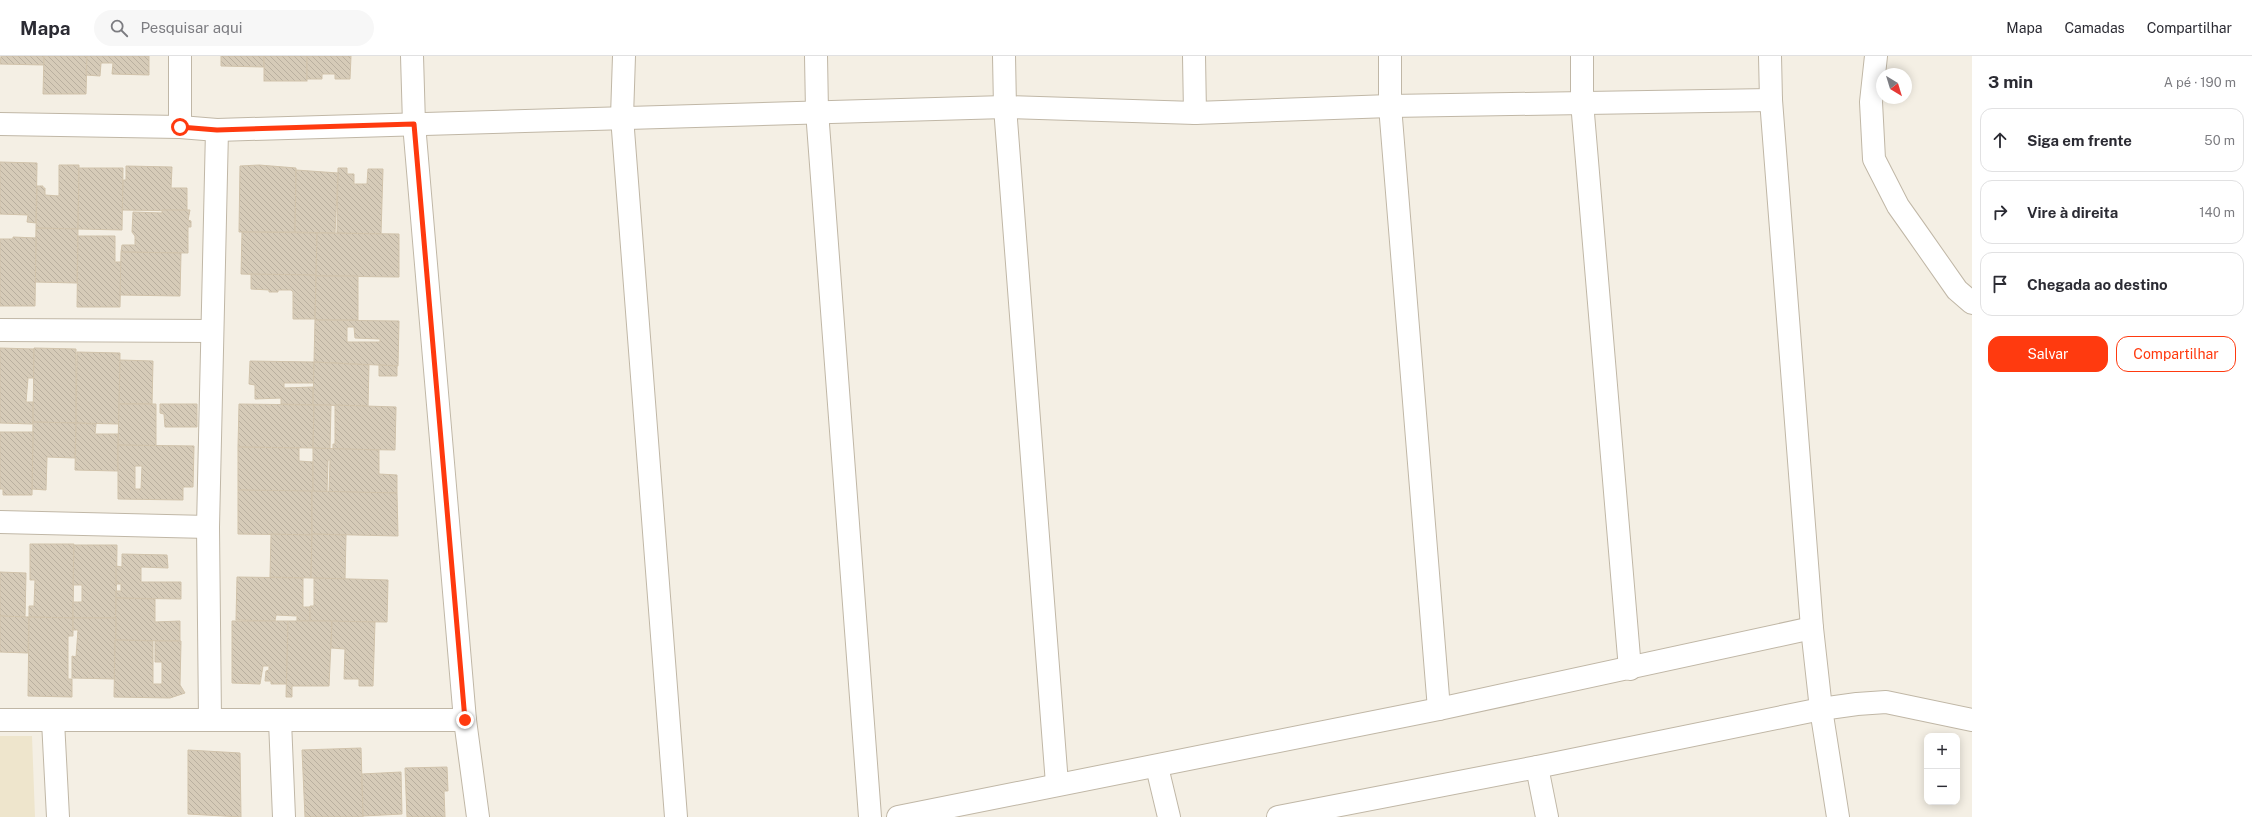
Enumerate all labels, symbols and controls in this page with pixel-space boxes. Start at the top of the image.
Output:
search box [94,10,374,46]
text: Mapa [20,17,70,39]
icon: search [108,17,130,39]
text: Pesquisar aqui [140,19,242,36]
text: Mapa [2006,20,2042,36]
text: Camadas [2064,20,2125,36]
text: Compartilhar [2147,20,2232,36]
north arrow [1876,68,1912,104]
text: 3 min [1988,72,2033,92]
text: A pé · 190 m [2164,75,2236,90]
route start [171,118,189,136]
icon: ahead [1989,129,2011,151]
text: Siga em frente [2027,132,2132,149]
text: 50 m [2204,133,2235,148]
icon: right [1989,201,2011,223]
text: Vire à direita [2027,204,2118,221]
text: 140 m [2199,205,2235,220]
icon: arrive [1989,273,2011,295]
text: Chegada ao destino [2027,276,2168,293]
button: Salvar [1988,336,2108,372]
button: Compartilhar [2116,336,2236,372]
route end [456,711,474,729]
map controls [1924,733,1960,805]
button: + [1924,733,1960,769]
button: − [1924,769,1960,805]

